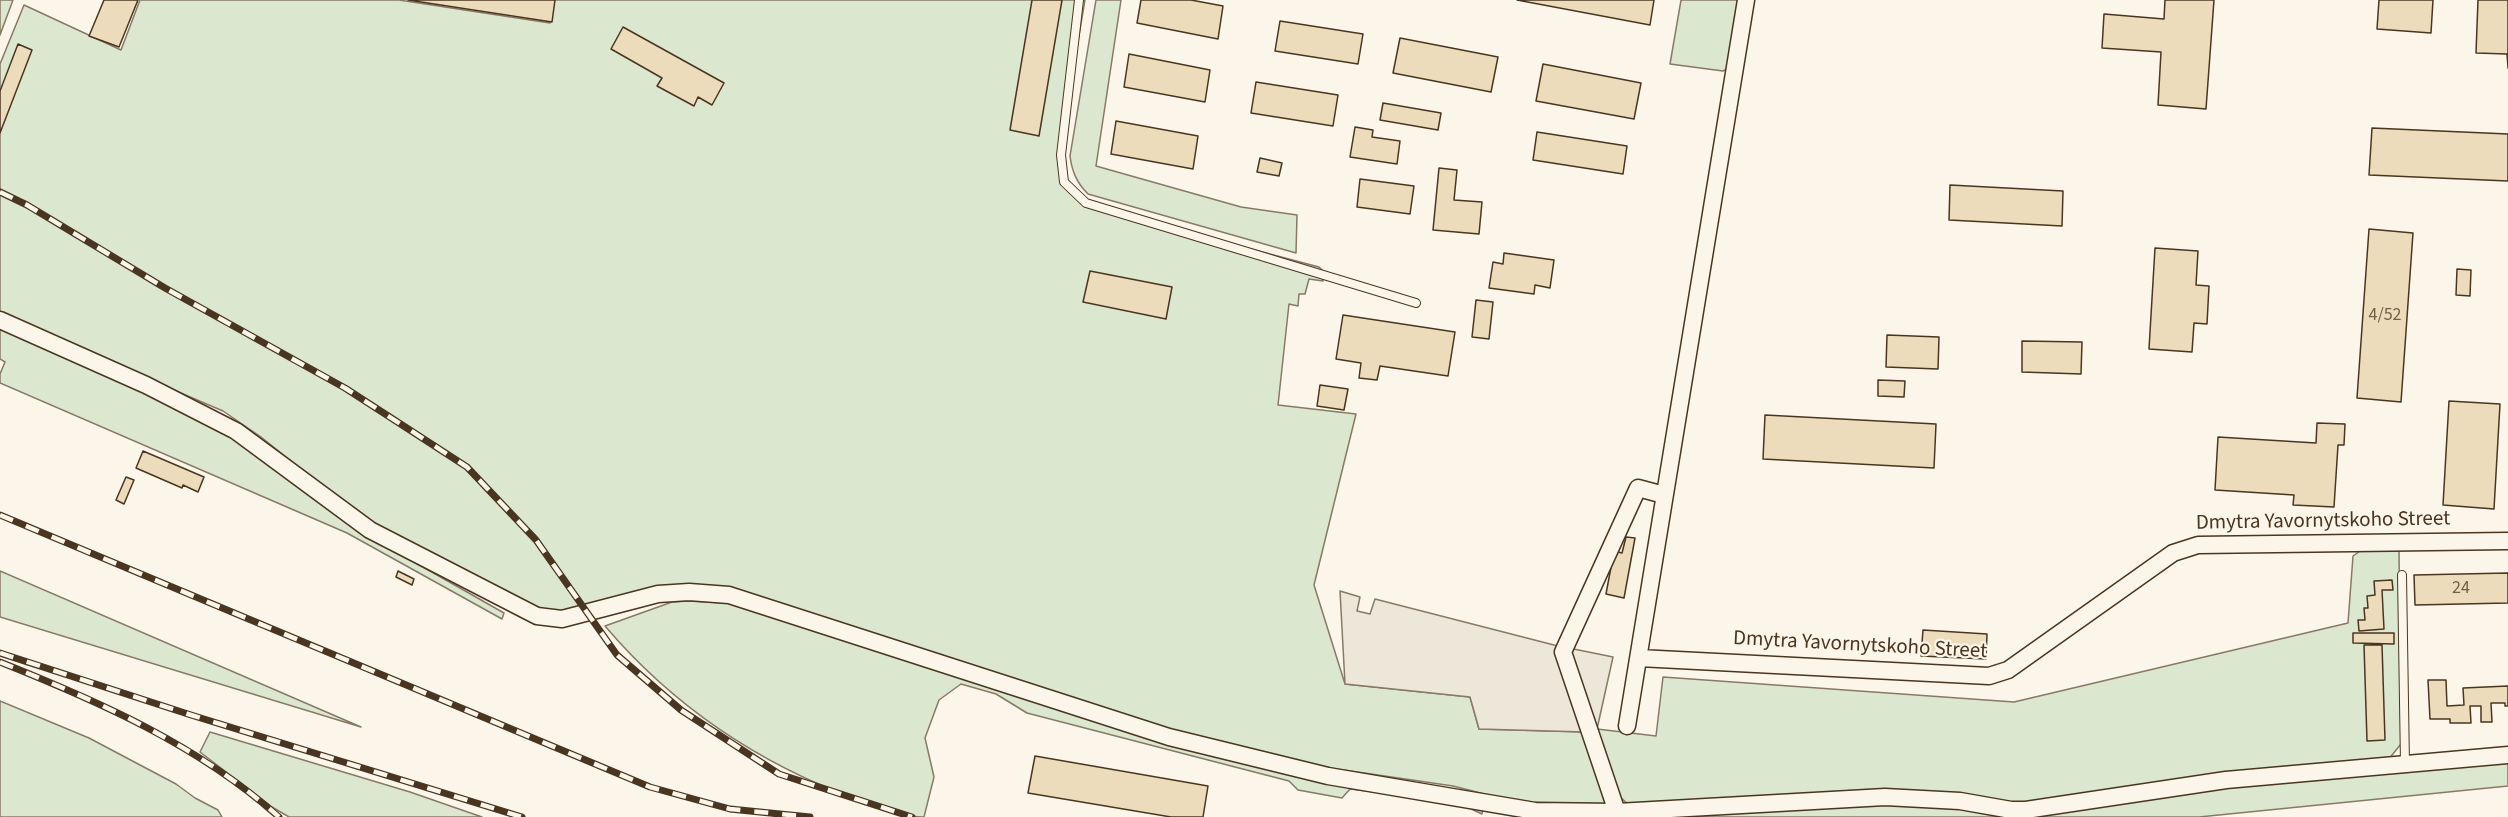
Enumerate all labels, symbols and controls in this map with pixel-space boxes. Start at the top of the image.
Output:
house number: 4/52 [2368,305,2402,327]
street label: Dmytra Yavornytskoho Street [2196,507,2450,537]
house number: 24 [2452,578,2470,600]
street label: Dmytra Yavornytskoho Street [1732,627,1988,665]

